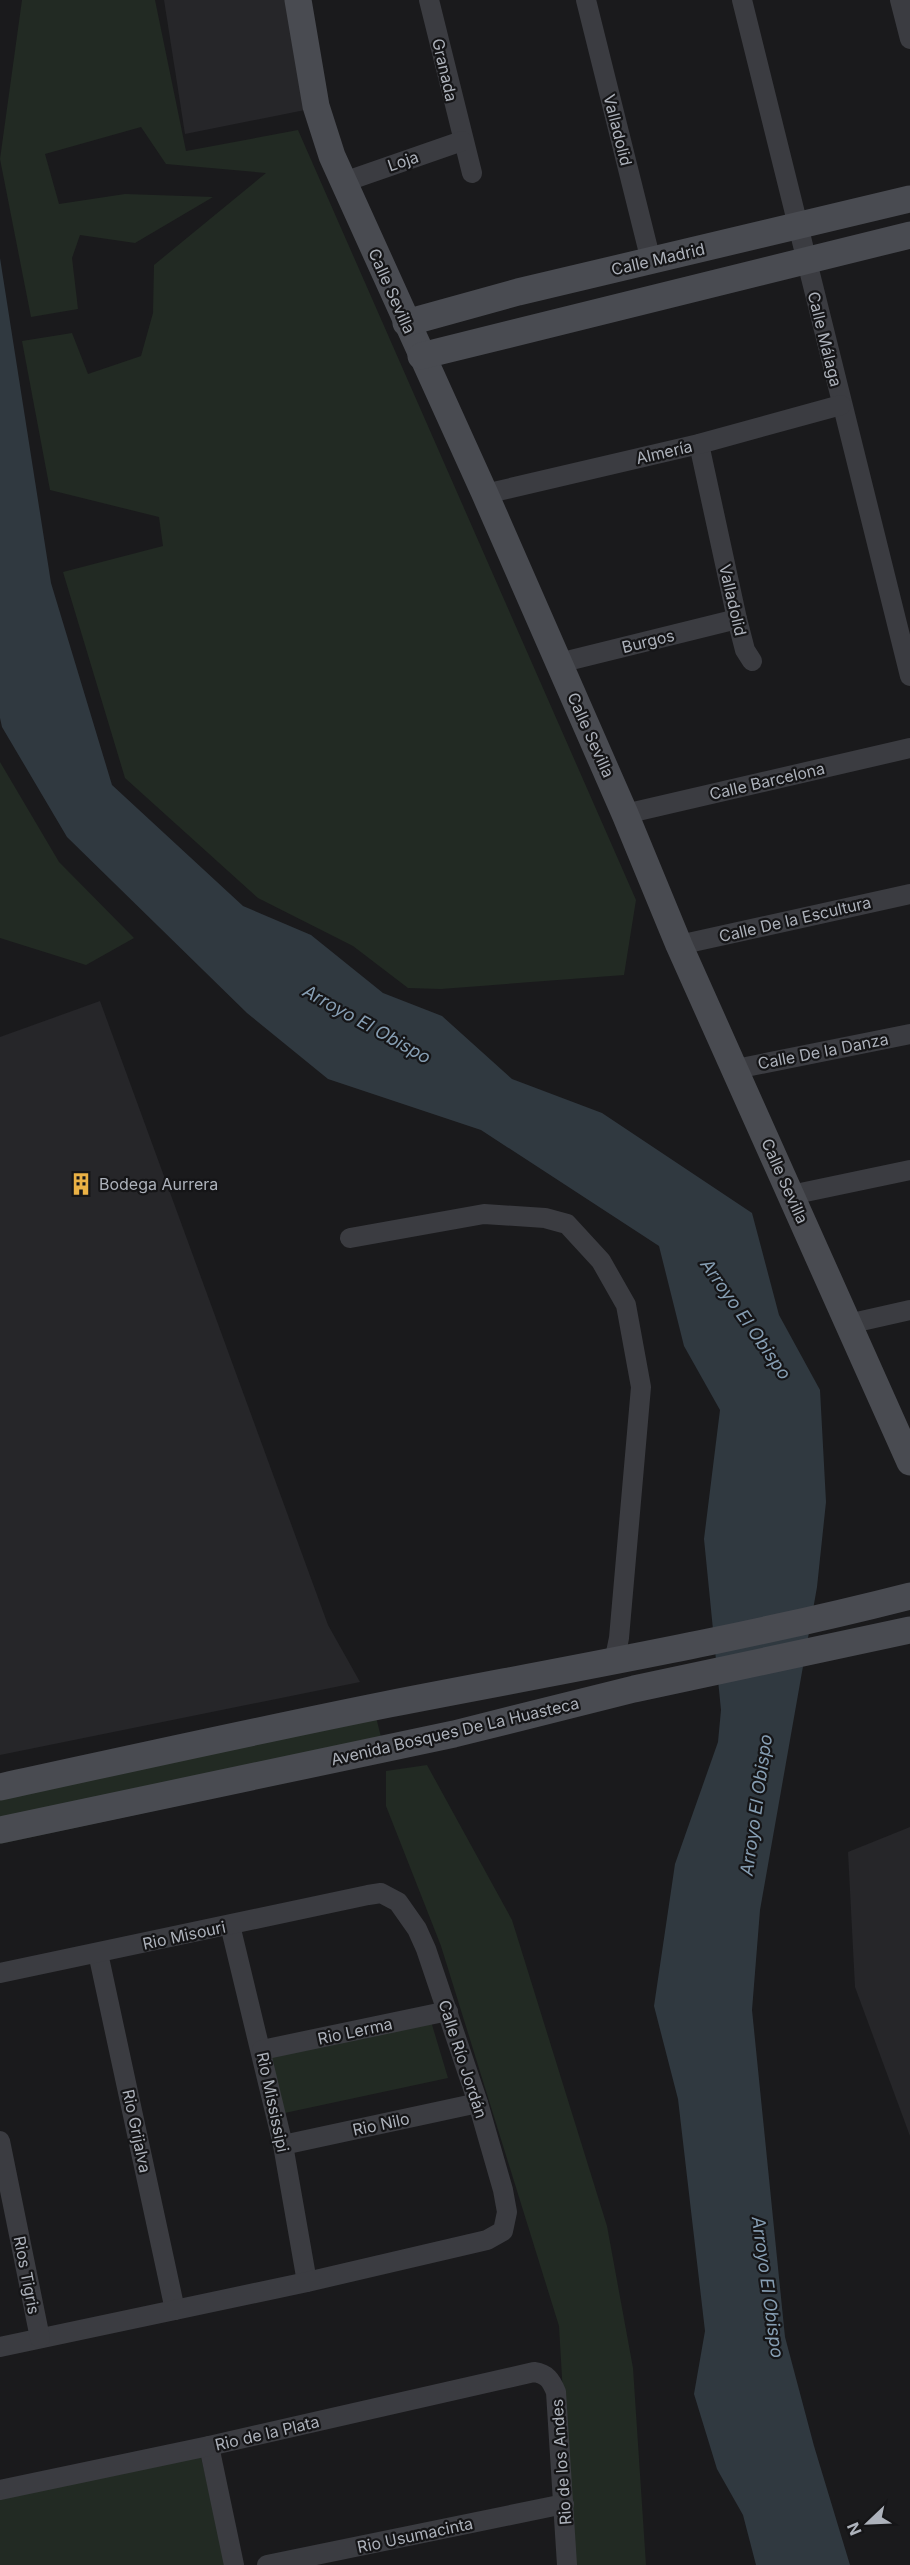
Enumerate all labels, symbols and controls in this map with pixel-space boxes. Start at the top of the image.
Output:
street label: Granada [428,36,462,104]
street label: Valladolid [599,92,637,168]
street label: Loja [385,146,421,176]
street label: Calle Madrid [609,239,707,279]
street label: Calle Sevilla [364,245,420,337]
street label: Calle Málaga [804,289,846,389]
street label: Almería [634,436,694,468]
street label: Valladolid [715,562,751,638]
street label: Burgos [620,625,676,657]
street label: Calle Sevilla [563,689,619,781]
street label: Calle Barcelona [707,758,827,804]
street label: Calle De la Escultura [717,892,873,946]
water label: Arroyo El Obispo [299,980,435,1068]
street label: Calle De la Danza [756,1029,890,1073]
street label: Calle Sevilla [757,1135,813,1227]
building icon: Bodega Aurrera [68,1171,94,1197]
place label: Bodega Aurrera [99,1174,218,1194]
water label: Arroyo El Obispo [696,1254,796,1384]
street label: Avenida Bosques De La Huasteca [329,1693,581,1769]
water label: Arroyo El Obispo [736,1733,776,1878]
street label: Rio Misouri [141,1916,227,1954]
street label: Calle Río Jordán [434,1997,492,2121]
street label: Rio Lerma [316,2013,394,2049]
street label: Rio Mississipi [253,2050,293,2154]
street label: Rio Grijalva [118,2087,156,2175]
street label: Rio Nilo [351,2108,411,2140]
water label: Arroyo El Obispo [748,2214,788,2359]
street label: Rios Tigris [10,2234,44,2316]
street label: Rio de los Andes [547,2398,575,2526]
street label: Rio de la Plata [213,2411,321,2455]
north arrow [838,2493,898,2553]
street label: Rio Usumacinta [355,2513,475,2557]
text: N [843,2519,866,2538]

